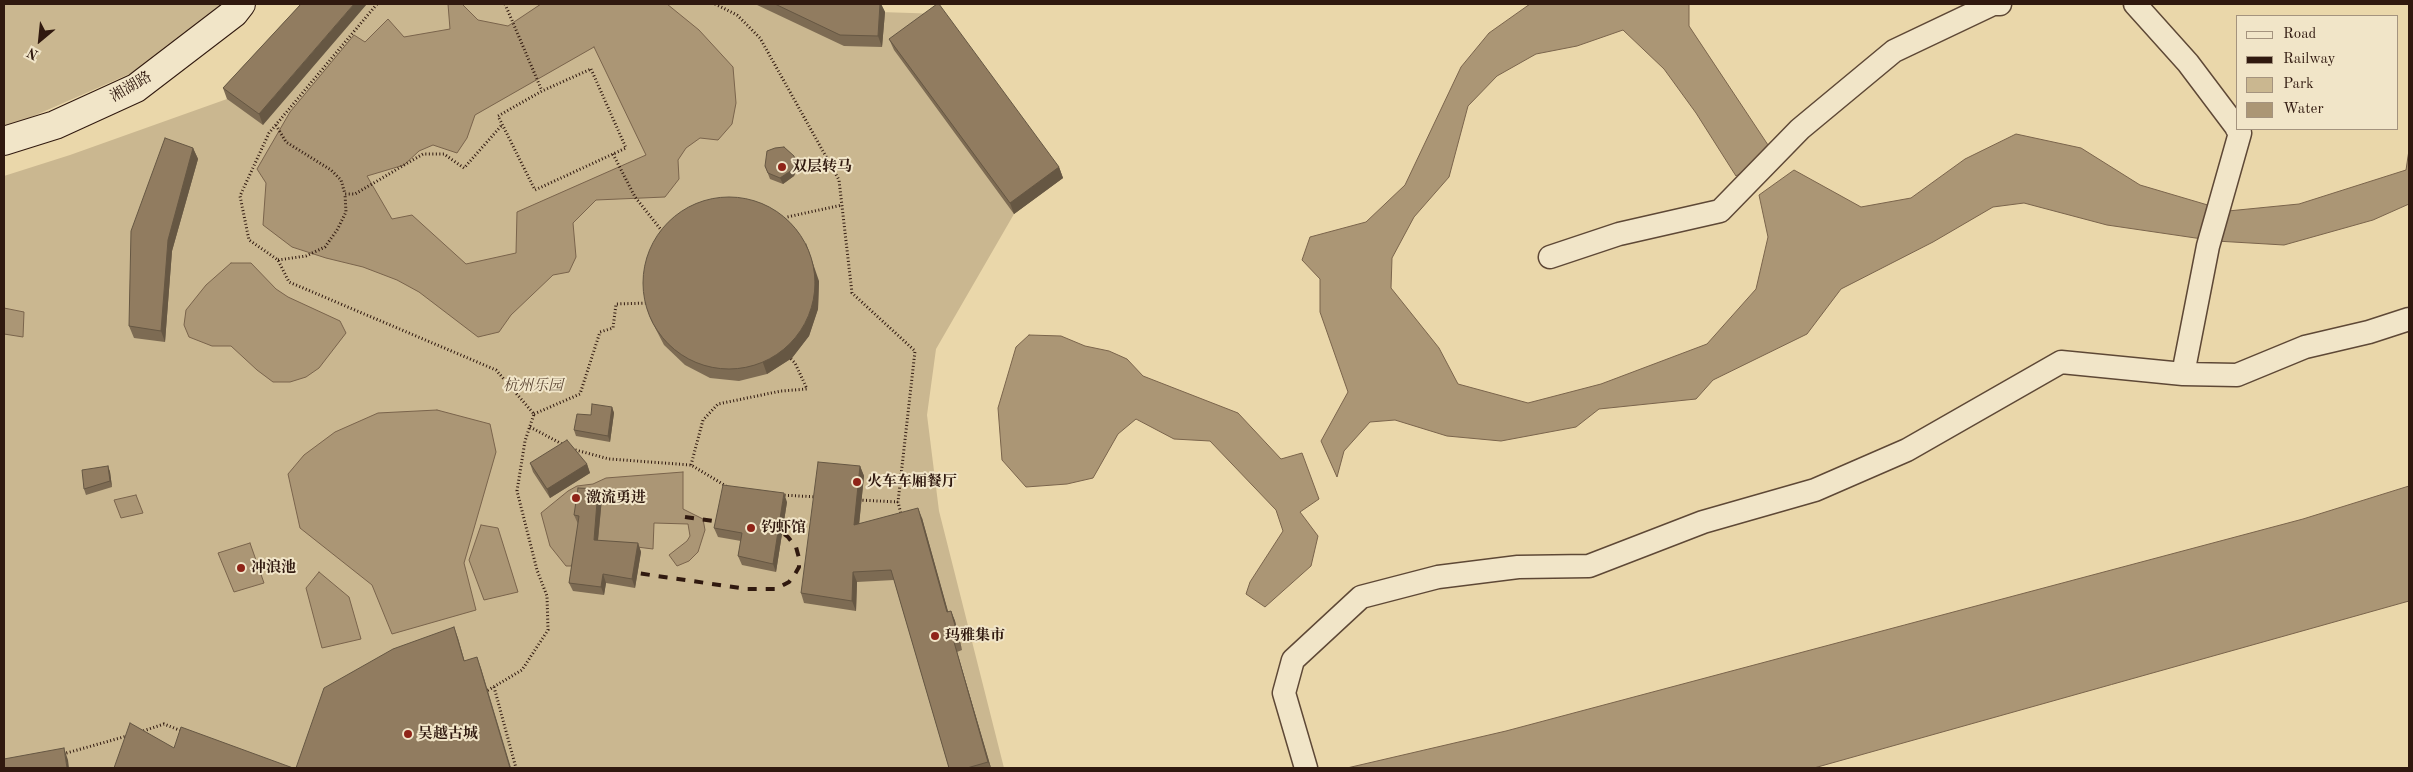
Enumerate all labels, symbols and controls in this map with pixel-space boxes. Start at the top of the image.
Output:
north arrow [15,15,65,65]
legend [2236,15,2398,130]
text: Road [2283,27,2316,42]
text: N [25,45,41,62]
text: Railway [2283,52,2336,67]
street label: 湘湖路 [107,68,155,106]
text: Park [2283,77,2314,92]
text: Water [2283,102,2324,117]
place label: 双层转马 [792,158,852,176]
marker: 双层转马 [776,161,788,173]
park label: 杭州乐园 [503,377,563,395]
place label: 火车车厢餐厅 [867,473,957,491]
marker: 火车车厢餐厅 [851,476,863,488]
place label: 激流勇进 [586,489,646,507]
marker: 激流勇进 [570,492,582,504]
place label: 钓虾馆 [761,519,806,537]
marker: 钓虾馆 [745,522,757,534]
place label: 冲浪池 [251,559,296,577]
marker: 冲浪池 [235,562,247,574]
place label: 玛雅集市 [945,627,1005,645]
marker: 玛雅集市 [929,630,941,642]
place label: 吴越古城 [418,725,478,743]
marker: 吴越古城 [402,728,414,740]

